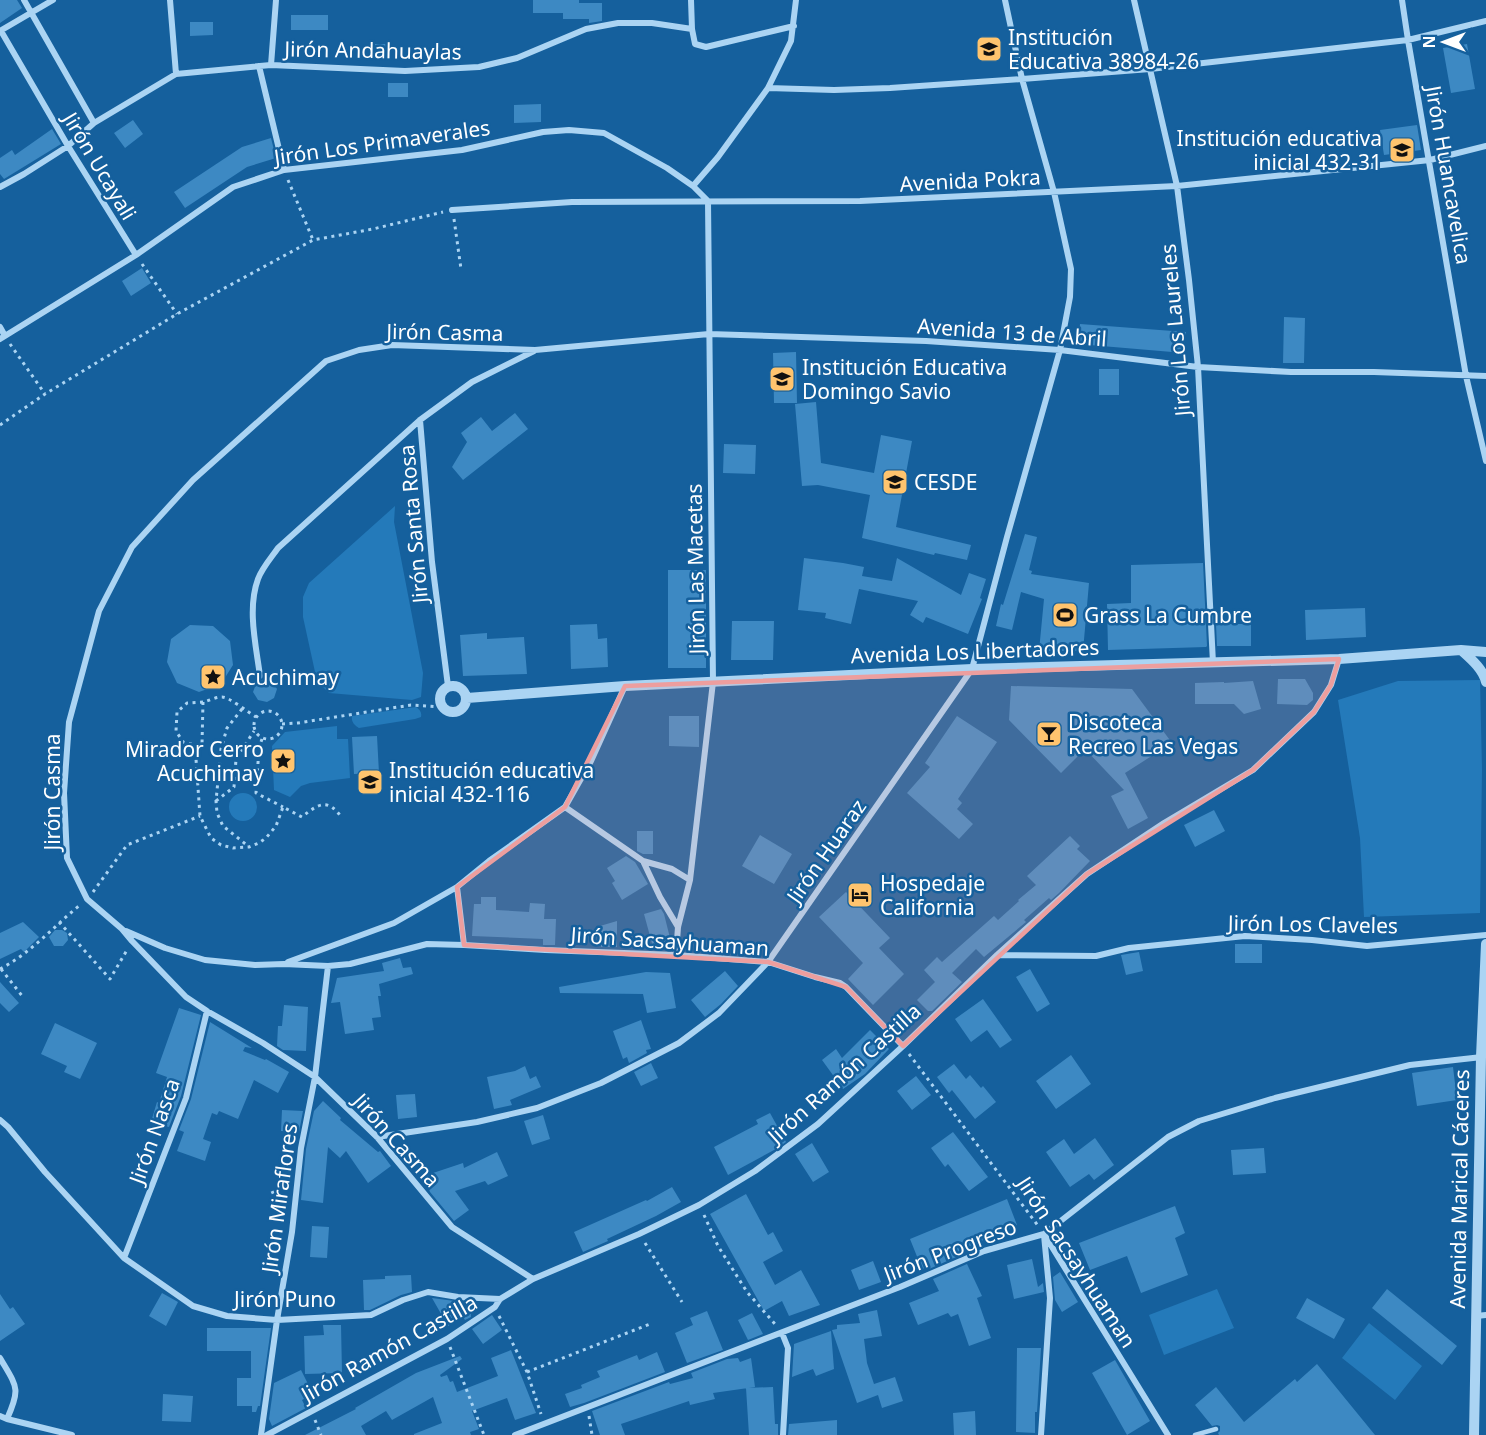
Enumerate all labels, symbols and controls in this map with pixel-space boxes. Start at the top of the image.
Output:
north arrow [1414,12,1474,72]
place label: Institución Educativa 38984-26 [1008,23,1199,75]
street label: Jirón Andahuaylas [282,34,462,66]
school or university icon: Institución Educativa 38984-26 [974,34,1004,64]
text: N [1418,35,1440,49]
street label: Jirón Huancavelica [1419,82,1478,267]
street label: Jirón Ucayali [56,105,143,225]
street label: Jirón Los Primaverales [270,113,492,171]
place label: Institución educativa inicial 432-31 [1177,124,1382,176]
school or university icon: Institución educativa inicial 432-31 [1387,135,1417,165]
street label: Avenida Pokra [899,162,1041,198]
street label: Jirón Los Laureles [1154,243,1197,419]
street label: Avenida 13 de Abril [916,311,1108,353]
street label: Jirón Casma [384,317,504,347]
place label: Institución Educativa Domingo Savio [802,353,1007,405]
school or university icon: Institución Educativa Domingo Savio [767,364,797,394]
street label: Jirón Santa Rosa [392,443,434,607]
school or university icon: CESDE [880,467,910,497]
place label: CESDE [914,468,977,496]
street label: Jirón Las Macetas [680,483,711,657]
sports icon: Grass La Cumbre [1050,600,1080,630]
place label: Grass La Cumbre [1084,601,1252,629]
street label: Avenida Los Libertadores [850,633,1100,669]
place icon: Acuchimay [198,662,228,692]
place label: Acuchimay [232,663,339,691]
place label: Discoteca Recreo Las Vegas [1068,708,1238,760]
bar icon: Discoteca Recreo Las Vegas [1034,719,1064,749]
street label: Jirón Casma [38,733,66,853]
place label: Mirador Cerro Acuchimay [125,735,264,787]
place icon: Mirador Cerro Acuchimay [268,746,298,776]
place label: Institución educativa inicial 432-116 [389,756,594,808]
school or university icon: Institución educativa inicial 432-116 [355,767,385,797]
street label: Jirón Huaraz [779,793,872,910]
place label: Hospedaje California [880,869,985,921]
hotel icon: Hospedaje California [845,880,875,910]
street label: Jirón Los Claveles [1226,908,1398,939]
street label: Jirón Sacsayhuaman [568,920,770,962]
street label: Jirón Ramón Castilla [760,997,927,1151]
street label: Avenida Marical Cáceres [1443,1069,1475,1309]
street label: Jirón Nasca [121,1074,186,1189]
street label: Jirón Casma [346,1086,447,1193]
street label: Jirón Miraflores [254,1122,303,1276]
street label: Jirón Sacsayhuaman [1010,1169,1143,1353]
street label: Jirón Progreso [878,1212,1020,1289]
street label: Jirón Puno [232,1285,336,1313]
street label: Jirón Ramón Castilla [294,1288,482,1409]

